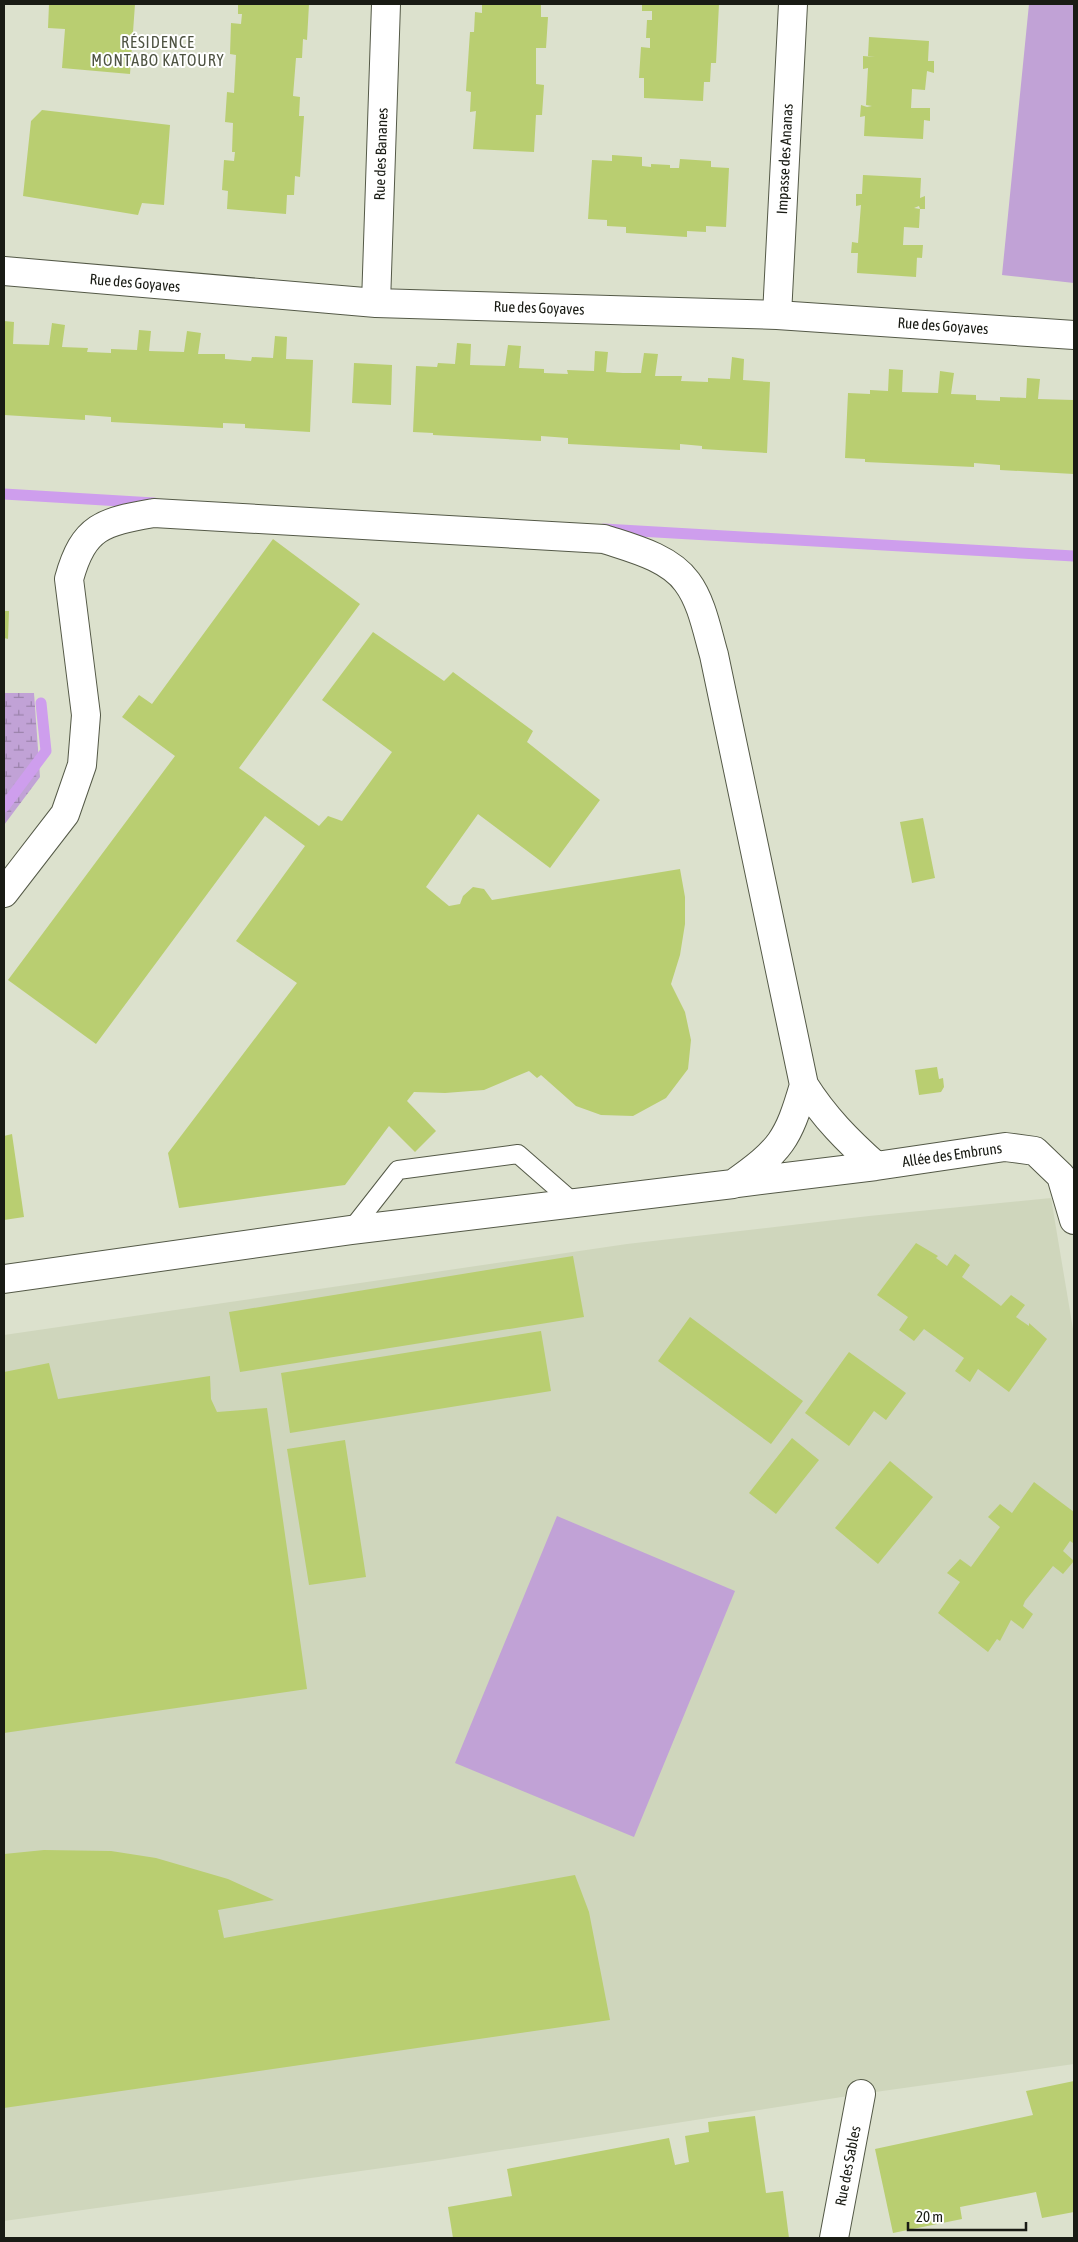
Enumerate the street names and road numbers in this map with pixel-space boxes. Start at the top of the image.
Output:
street label: Impasse des Ananas [773,103,796,215]
street label: Rue des Bananes [370,107,391,201]
street label: Rue des Goyaves [89,270,181,295]
street label: Rue des Goyaves [493,297,585,318]
street label: Rue des Goyaves [897,314,989,337]
street label: Allée des Embruns [901,1139,1003,1170]
street label: Rue des Sables [831,2124,864,2207]

